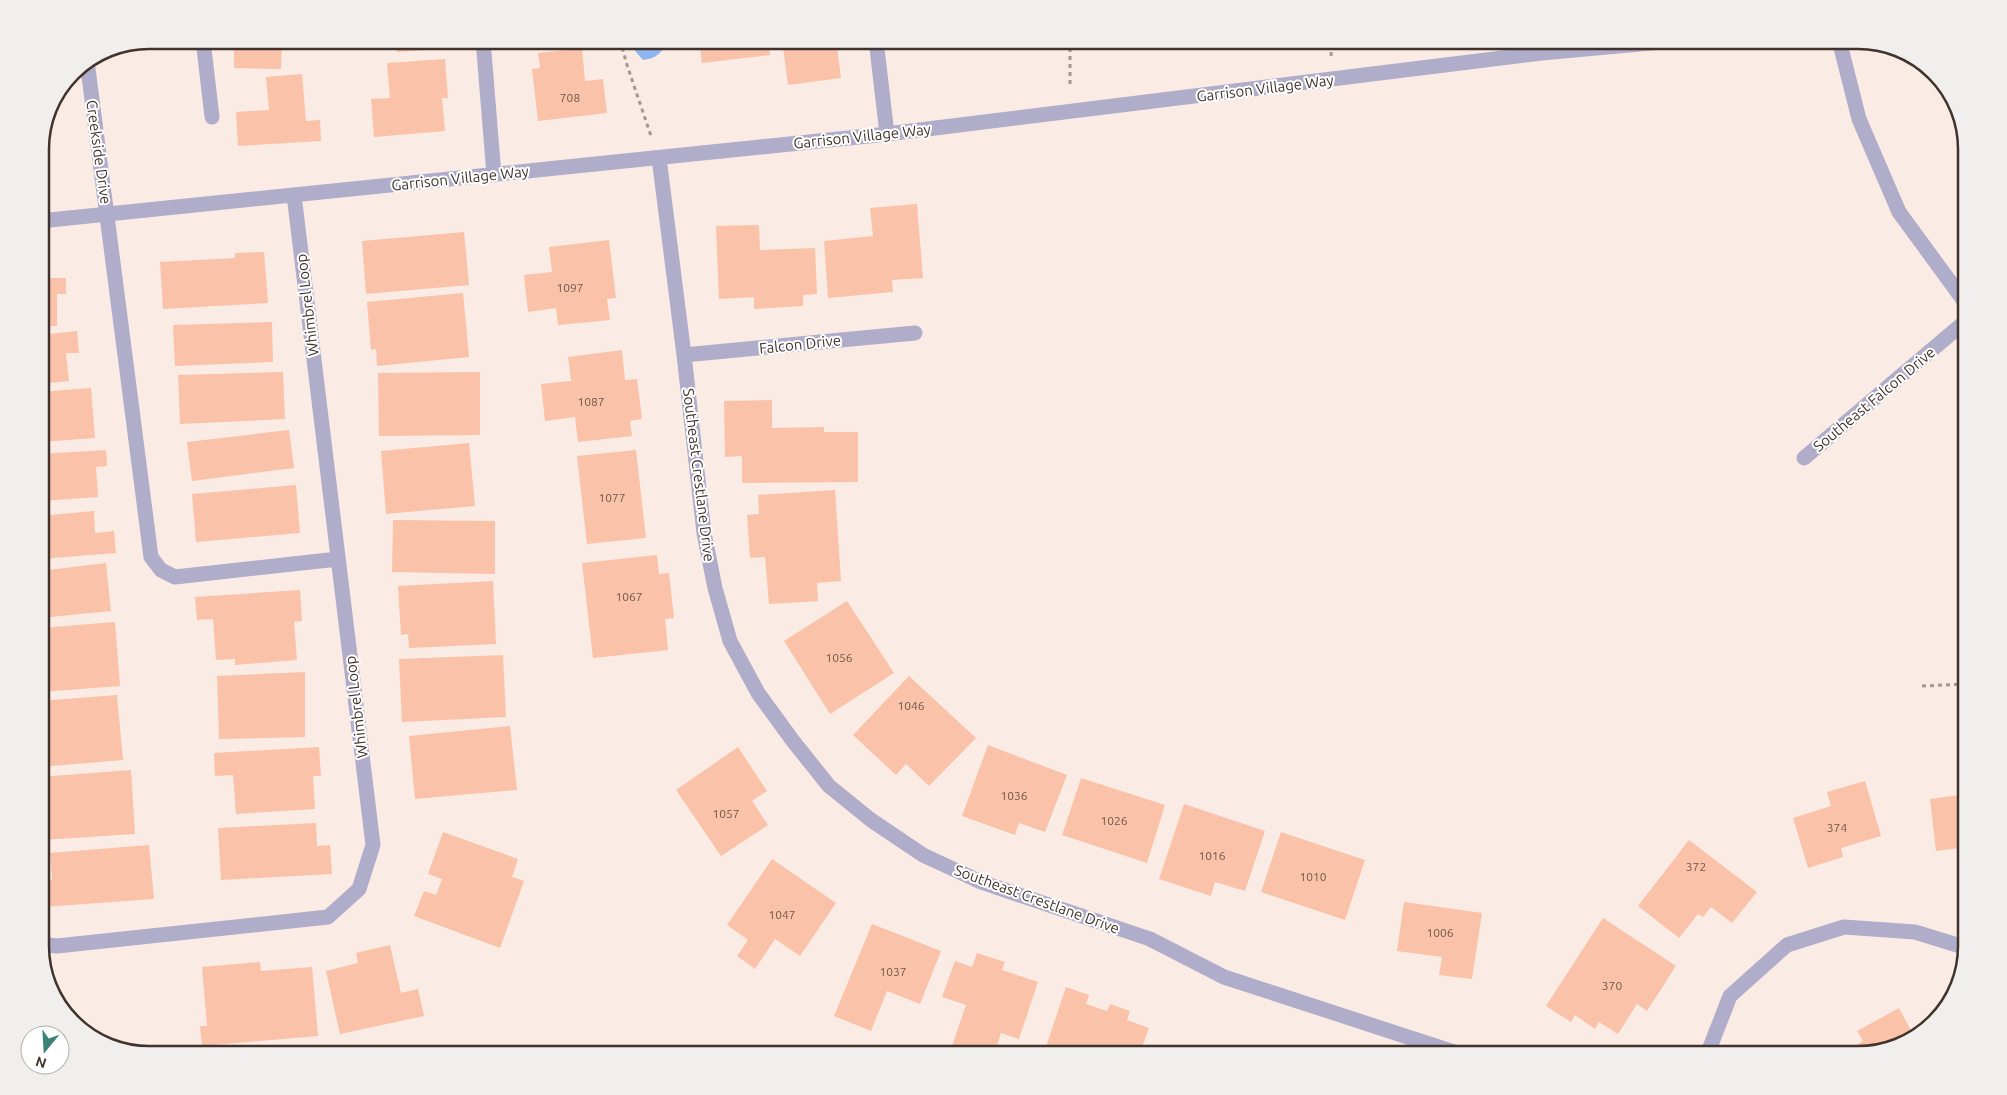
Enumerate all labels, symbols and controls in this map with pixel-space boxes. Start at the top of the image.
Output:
street label: Garrison Village Way [1195,71,1335,105]
house number: 708 [560,91,580,104]
street label: Creekside Drive [83,99,115,205]
street label: Garrison Village Way [792,120,932,152]
street label: Garrison Village Way [390,162,530,194]
street label: Whimbrel Loop [292,253,322,357]
house number: 1097 [556,281,584,294]
street label: Falcon Drive [758,331,842,357]
street label: Southeast Falcon Drive [1810,343,1938,455]
street label: Southeast Crestlane Drive [680,387,718,563]
house number: 1087 [577,395,605,408]
house number: 1077 [598,491,626,504]
house number: 1067 [615,590,643,603]
house number: 1056 [825,651,853,664]
street label: Whimbrel Loop [341,655,371,759]
house number: 1046 [897,699,925,712]
house number: 1036 [1000,789,1028,802]
house number: 1057 [712,807,740,820]
house number: 1026 [1100,814,1128,827]
house number: 374 [1827,821,1847,834]
house number: 1016 [1198,849,1226,862]
house number: 372 [1686,860,1706,873]
street label: Southeast Crestlane Drive [952,861,1122,937]
house number: 1010 [1299,870,1327,883]
house number: 1047 [768,908,796,921]
house number: 1006 [1426,926,1454,939]
house number: 1037 [879,965,907,978]
house number: 370 [1602,979,1622,992]
north arrow [20,1025,70,1075]
text: N [34,1053,48,1072]

